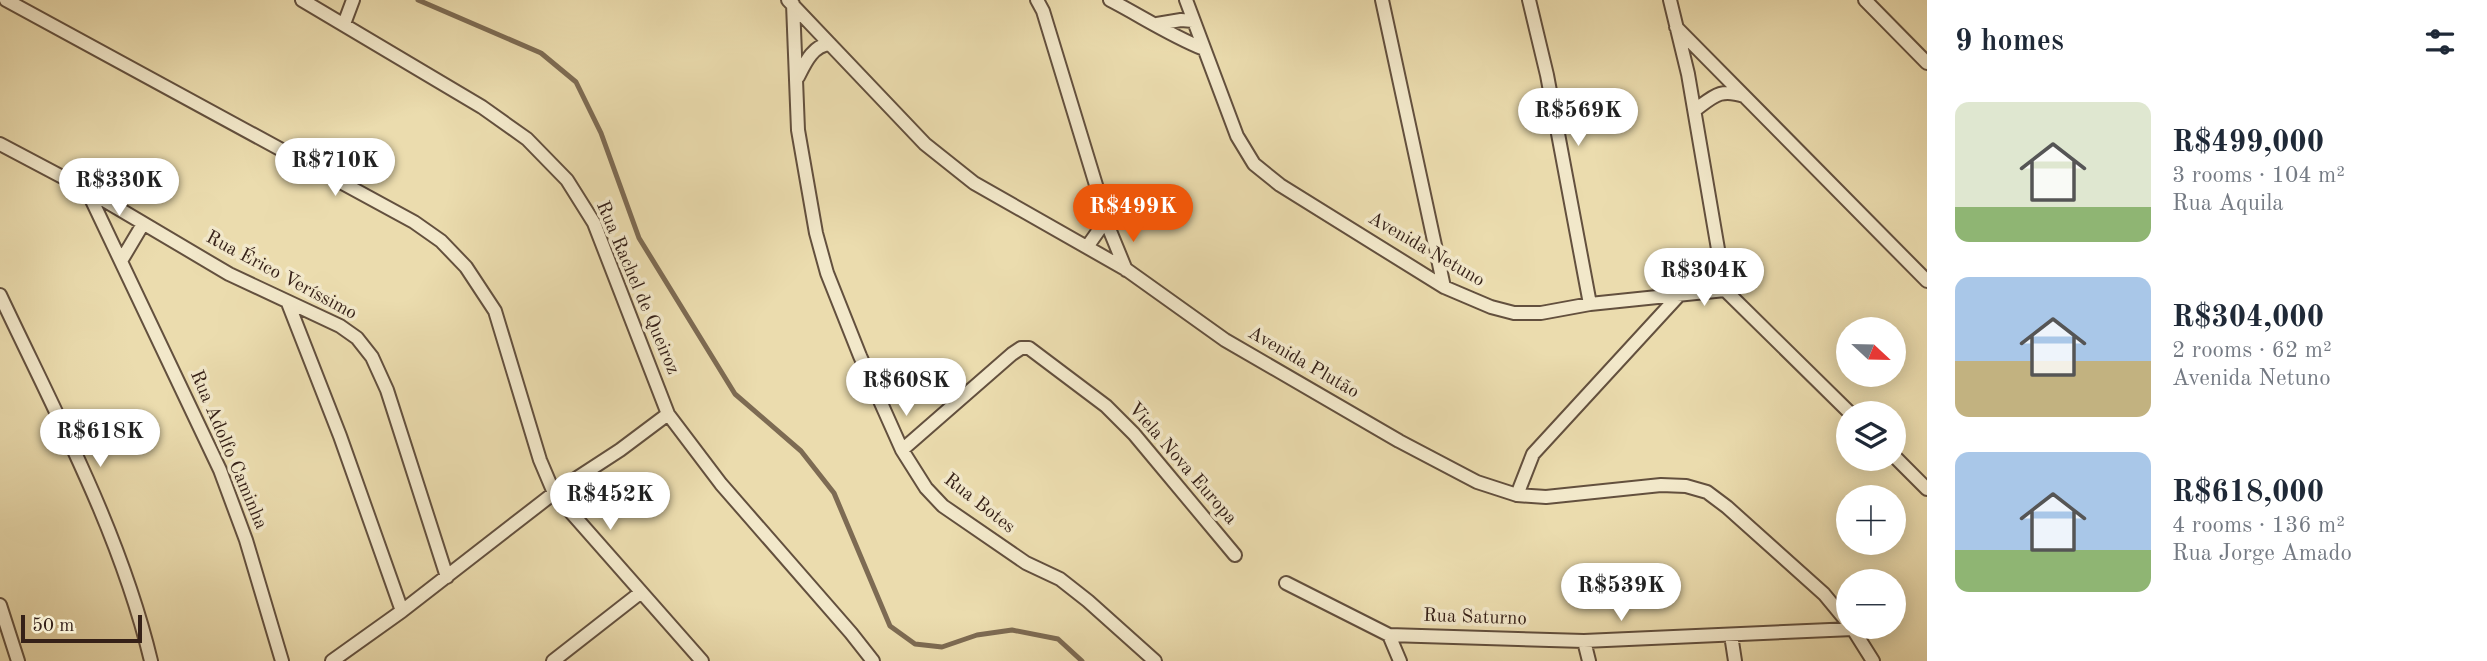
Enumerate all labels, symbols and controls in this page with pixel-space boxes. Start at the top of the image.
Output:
icon: filters [2421,23,2459,61]
text: 9 homes [1955,27,2064,57]
pin: R$569K [1521,88,1635,148]
text: R$569K [1534,99,1622,122]
text: R$499,000 [2172,128,2324,158]
icon: home [2011,130,2095,214]
pin: R$710K [278,138,392,198]
text: R$710K [291,149,379,172]
pin: R$330K [62,158,176,218]
text: 3 rooms · 104 m² [2172,164,2345,187]
text: R$330K [75,169,163,192]
pin: R$499K [1076,184,1190,244]
text: Rua Aquila [2172,192,2284,215]
text: R$499K [1089,195,1177,218]
street label: Rua Rachel de Queiroz [592,199,682,377]
street label: Avenida Netuno [1364,209,1488,291]
street label: Rua Érico Veríssimo [202,225,362,324]
pin: R$304K [1647,248,1761,308]
text: R$304K [1660,259,1748,282]
text: R$304,000 [2172,303,2324,333]
icon: home [2011,305,2095,389]
north arrow [1836,317,1906,387]
map controls [1836,317,1906,639]
street label: Avenida Plutão [1244,324,1362,402]
text: 2 rooms · 62 m² [2172,339,2332,362]
pin: R$608K [849,358,963,418]
text: Avenida Netuno [2172,367,2331,390]
street label: Rua Adolfo Caminha [186,368,270,533]
text: R$608K [862,369,950,392]
street label: Viela Nova Europa [1124,399,1240,529]
button: layers [1836,401,1906,471]
pin: R$618K [43,410,157,469]
text: R$618K [56,420,144,443]
street label: Rua Botes [940,470,1018,538]
pin: R$452K [553,472,667,532]
text: R$618,000 [2172,478,2324,508]
icon: home [2011,480,2095,564]
text: R$452K [566,483,654,506]
button: + [1836,485,1906,555]
text: 4 rooms · 136 m² [2172,514,2345,537]
text: Rua Jorge Amado [2172,542,2352,565]
pin: R$539K [1564,564,1678,623]
button: − [1836,569,1906,639]
text: R$539K [1577,574,1665,597]
street label: Rua Saturno [1423,607,1527,629]
scale bar [21,612,142,644]
text: 50 m [32,617,74,636]

